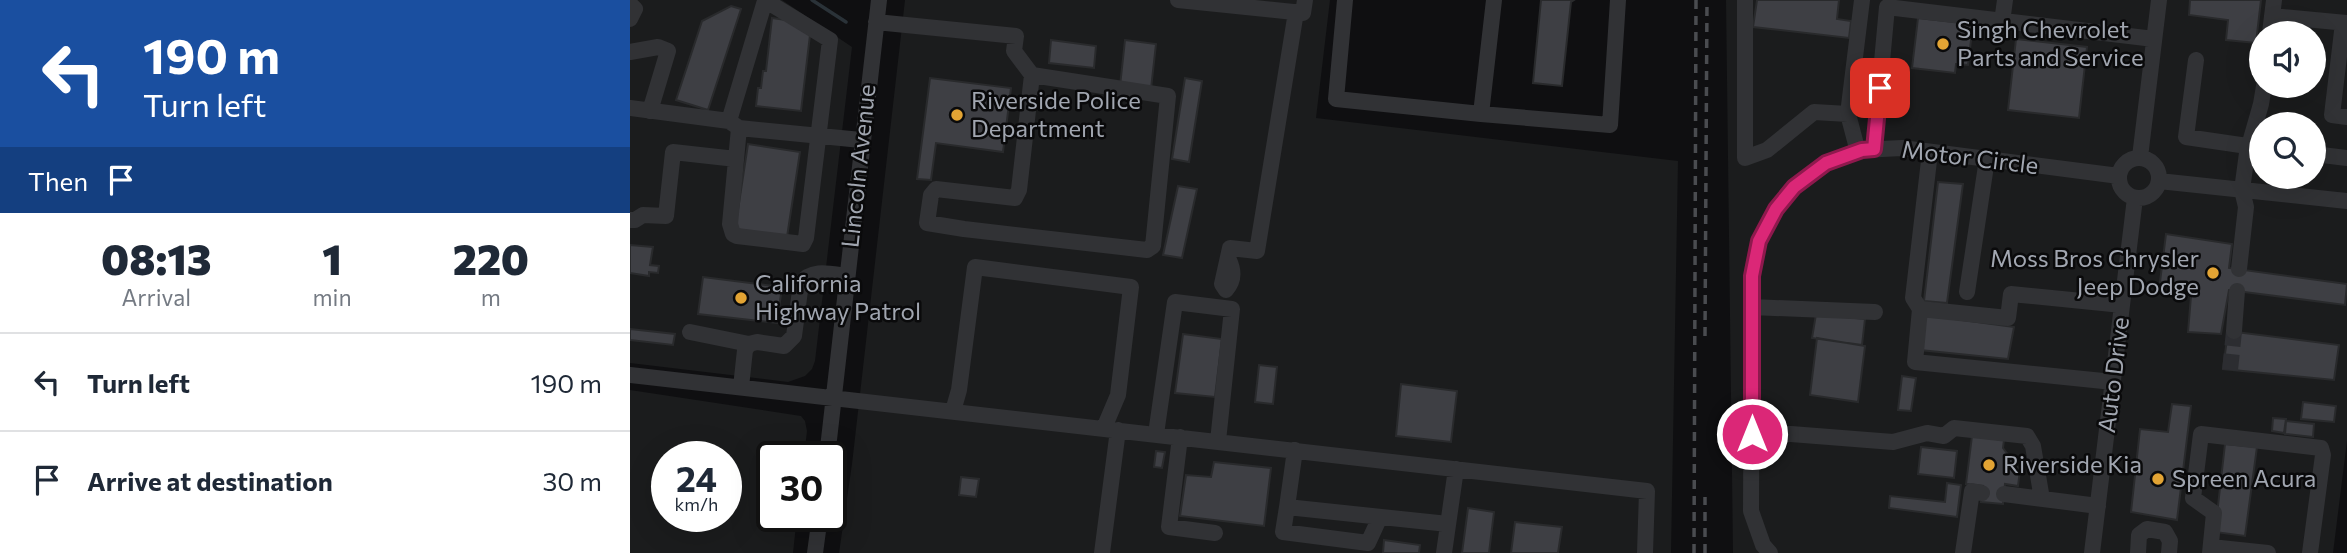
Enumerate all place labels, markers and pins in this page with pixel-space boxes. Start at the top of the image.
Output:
place label: Singh Chevrolet Parts and Service [1957,14,2144,71]
marker: Singh Chevrolet Parts and Service [1935,36,1951,52]
pin [1850,58,1910,118]
place label: Riverside Police Department [971,85,1141,142]
marker: Riverside Police Department [949,107,965,123]
place label: Moss Bros Chrysler Jeep Dodge [1990,243,2199,300]
marker: Moss Bros Chrysler Jeep Dodge [2205,265,2221,281]
place label: California Highway Patrol [755,268,921,325]
marker: California Highway Patrol [733,290,749,306]
place label: Riverside Kia [2003,449,2142,478]
marker: Riverside Kia [1981,457,1997,473]
place label: Spreen Acura [2172,463,2316,492]
marker: Spreen Acura [2150,471,2166,487]

